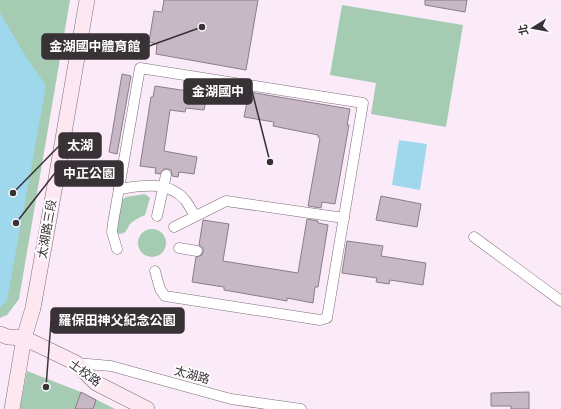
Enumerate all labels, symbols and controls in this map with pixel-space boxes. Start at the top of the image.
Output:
north arrow [513,8,553,48]
text: 北 [516,23,531,36]
callout: 金湖國中體育館 [42,34,149,59]
text: 金湖國中體育館 [49,39,141,54]
callout: 金湖國中 [184,79,252,104]
text: 金湖國中 [192,84,244,99]
callout: 太湖 [59,133,101,158]
text: 太湖 [67,138,93,153]
callout: 中正公園 [55,161,123,186]
text: 中正公園 [63,166,115,181]
street label: 太湖路三段 [35,198,59,260]
callout: 羅保田神父紀念公園 [51,308,184,333]
text: 羅保田神父紀念公園 [58,313,176,328]
street label: 士校路 [66,357,104,389]
street label: 太湖路 [173,363,211,387]

